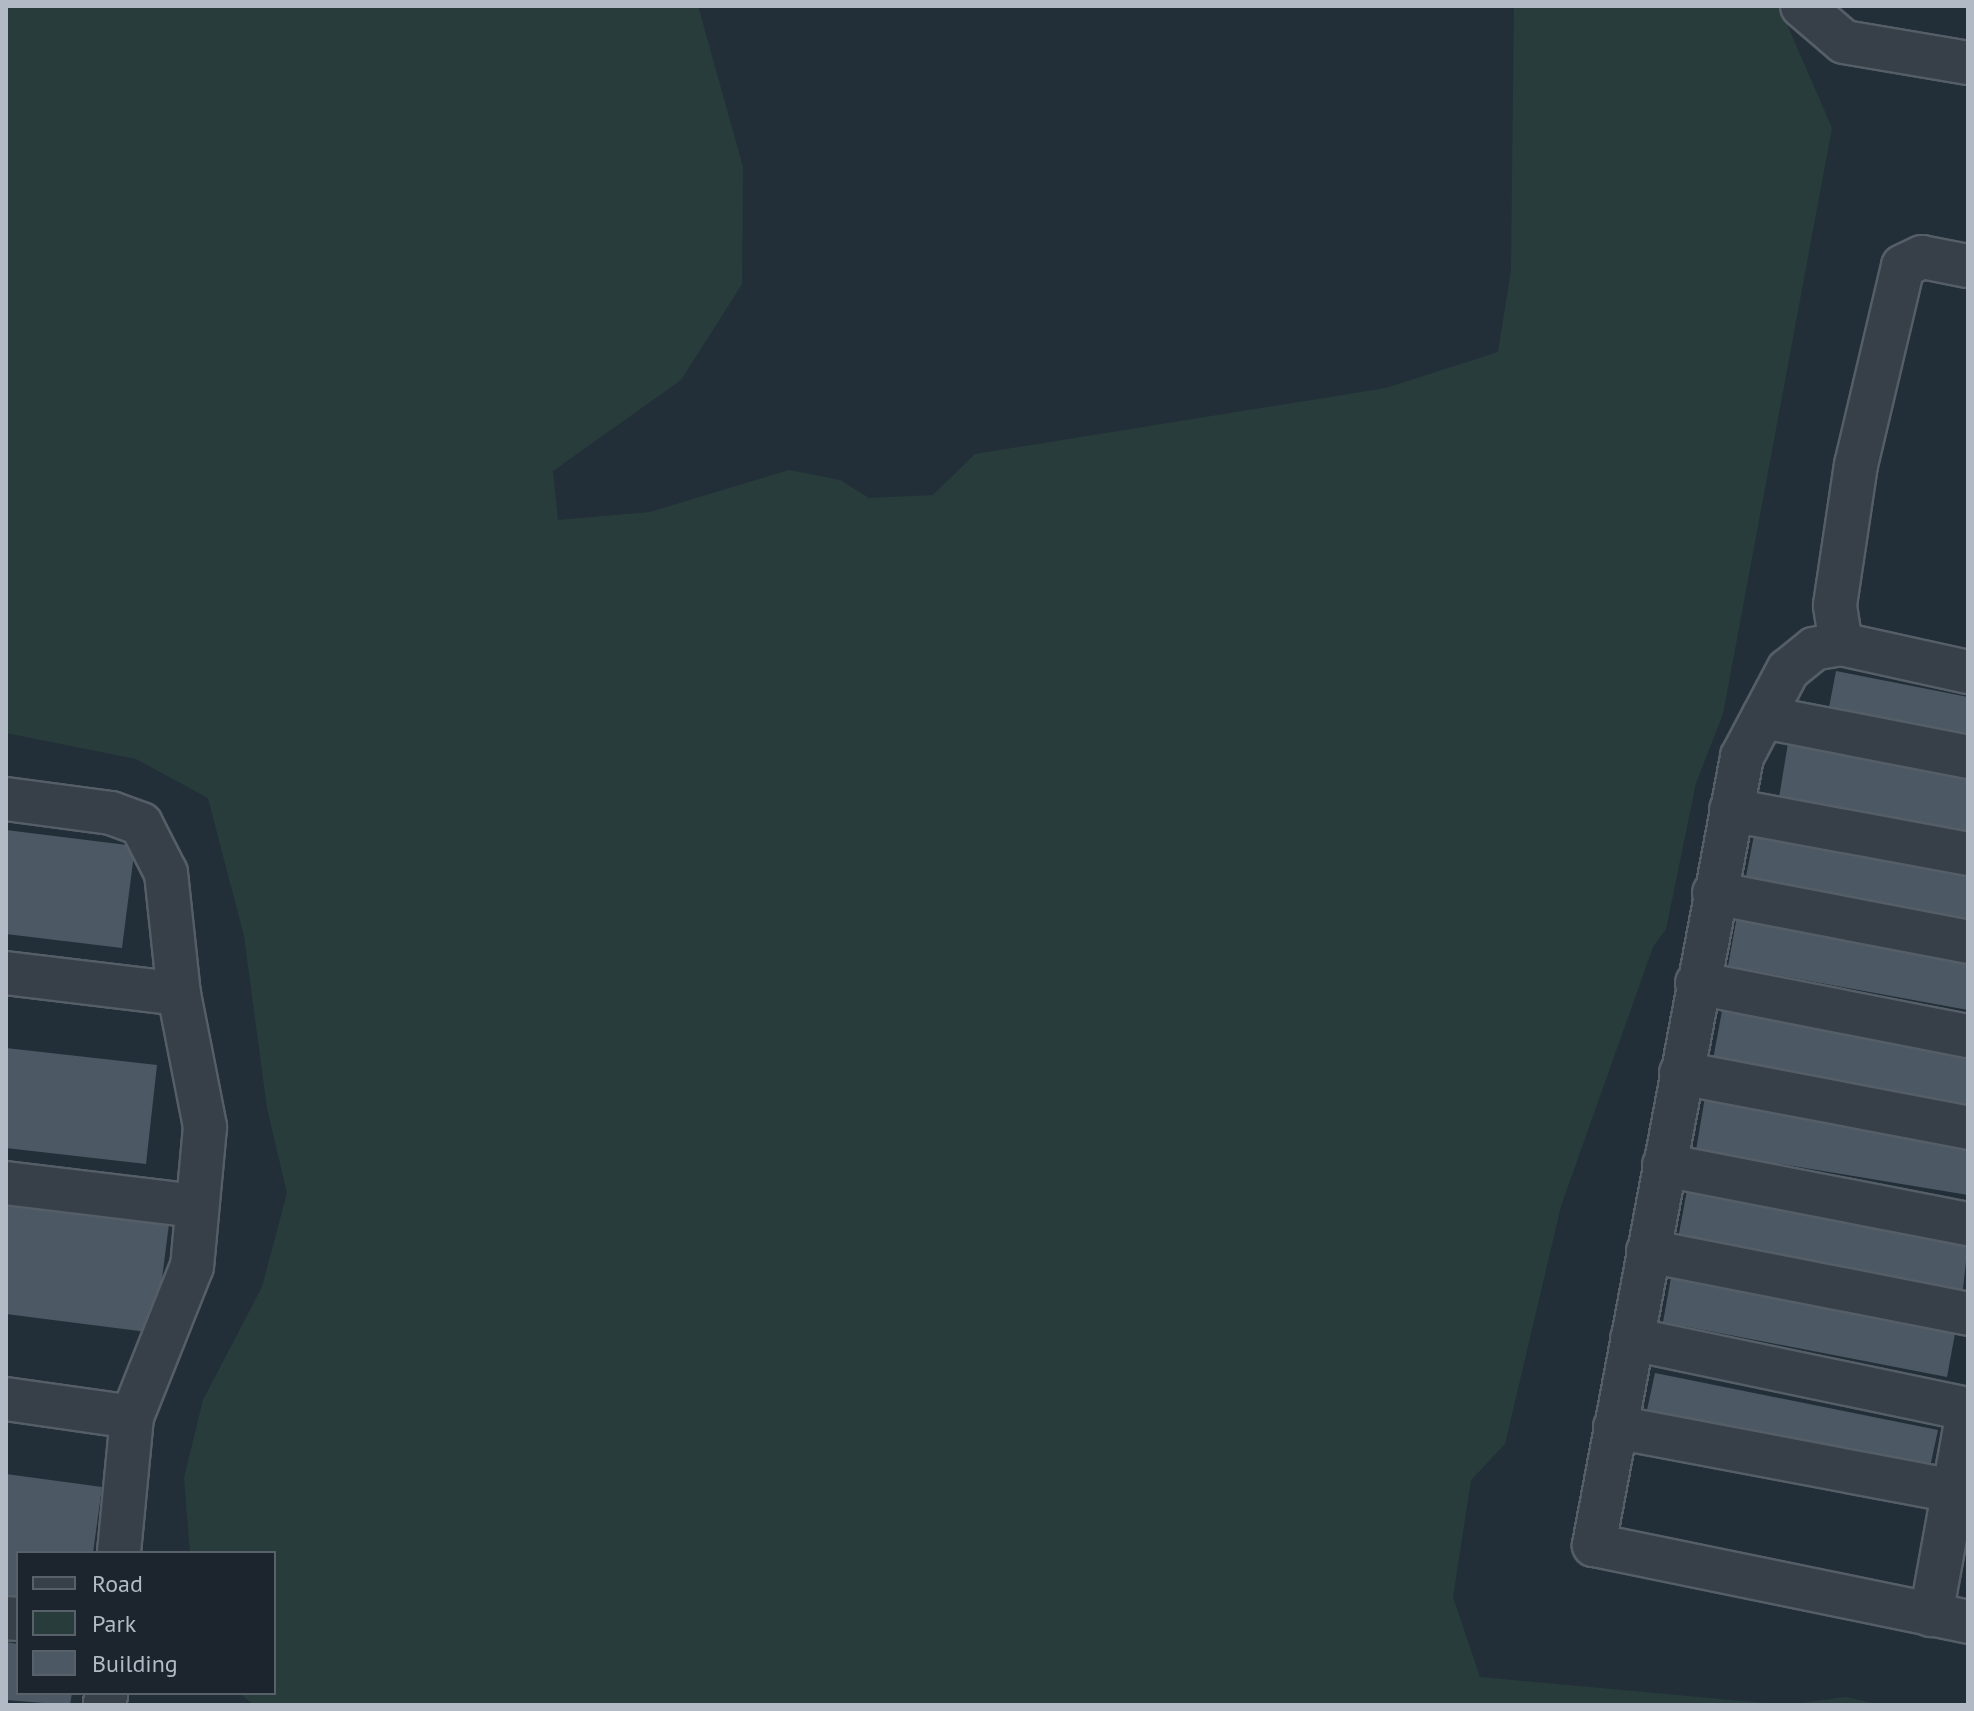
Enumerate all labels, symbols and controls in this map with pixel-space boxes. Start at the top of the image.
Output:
legend [16,1551,276,1695]
text: Road [92,1568,143,1599]
text: Park [92,1608,136,1639]
text: Building [92,1648,178,1679]

